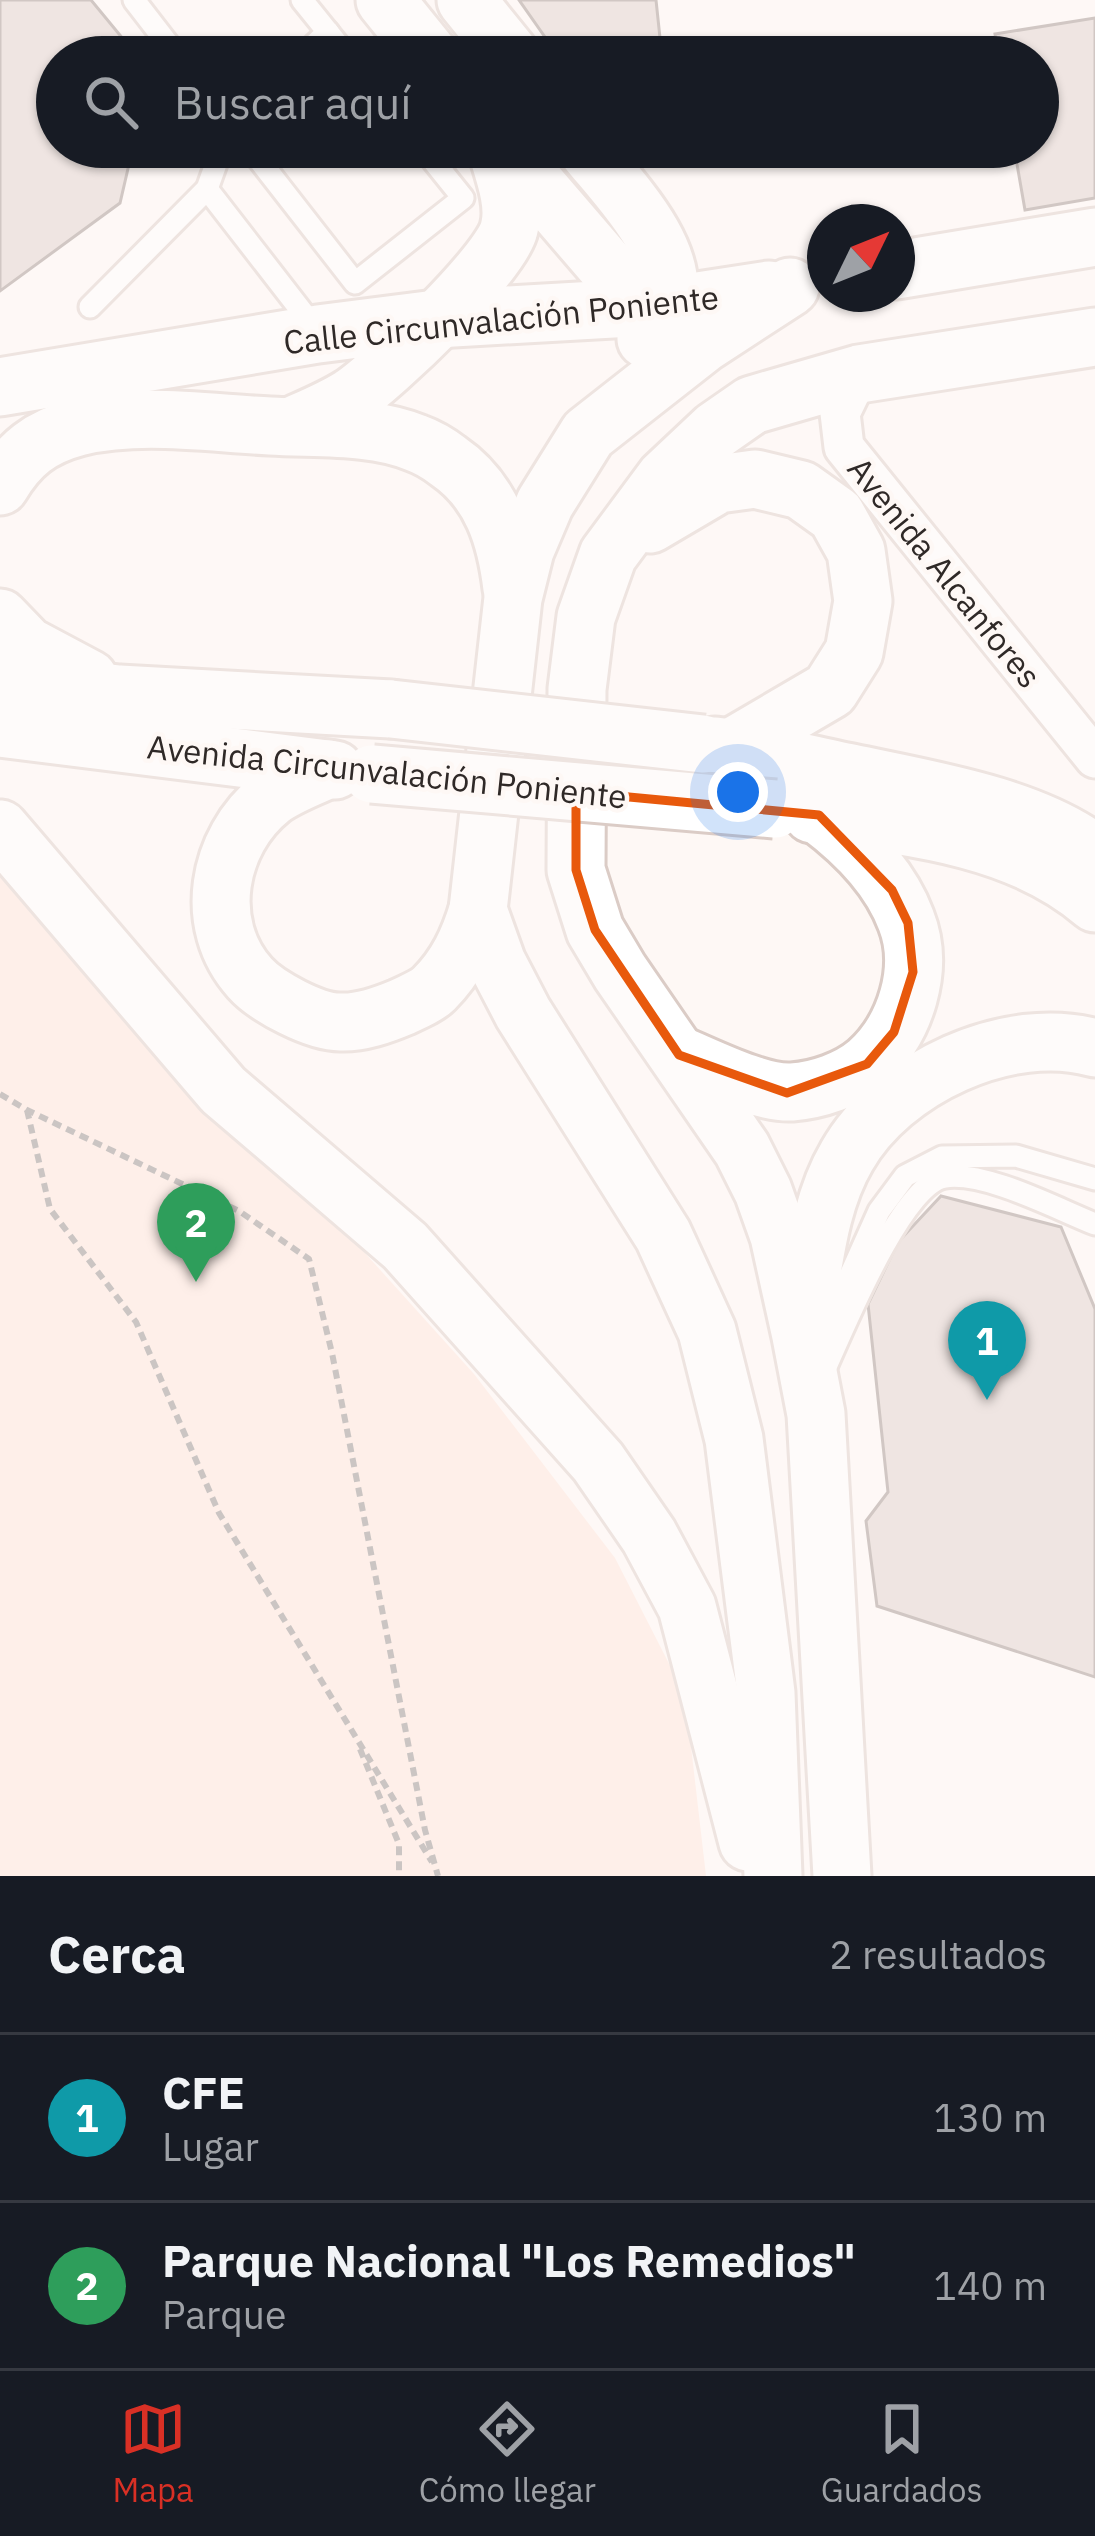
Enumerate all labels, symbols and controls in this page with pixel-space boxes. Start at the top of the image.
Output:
search box [36,36,1059,168]
icon: search [78,69,144,135]
text: Buscar aquí [174,73,412,131]
north arrow [807,204,915,312]
street label: Calle Circunvalación Poniente [281,275,721,363]
street label: Avenida Alcanfores [839,448,1051,696]
street label: Avenida Circunvalación Poniente [145,724,629,818]
your location [708,762,768,822]
pin: 2 [157,1183,235,1282]
pin: 1 [948,1301,1026,1400]
text: Cerca [48,1921,186,1987]
text: 2 resultados [829,1929,1047,1980]
text: CFE [162,2063,245,2121]
text: 1 [75,2092,99,2143]
text: 130 m [934,2092,1047,2143]
text: Lugar [162,2121,259,2172]
text: Parque Nacional "Los Remedios" [162,2231,856,2289]
text: 2 [75,2260,99,2311]
text: 140 m [934,2260,1047,2311]
text: Parque [162,2289,286,2340]
tab: Mapa [113,2396,194,2511]
tab: Cómo llegar [419,2396,596,2511]
tab: Guardados [821,2396,982,2511]

